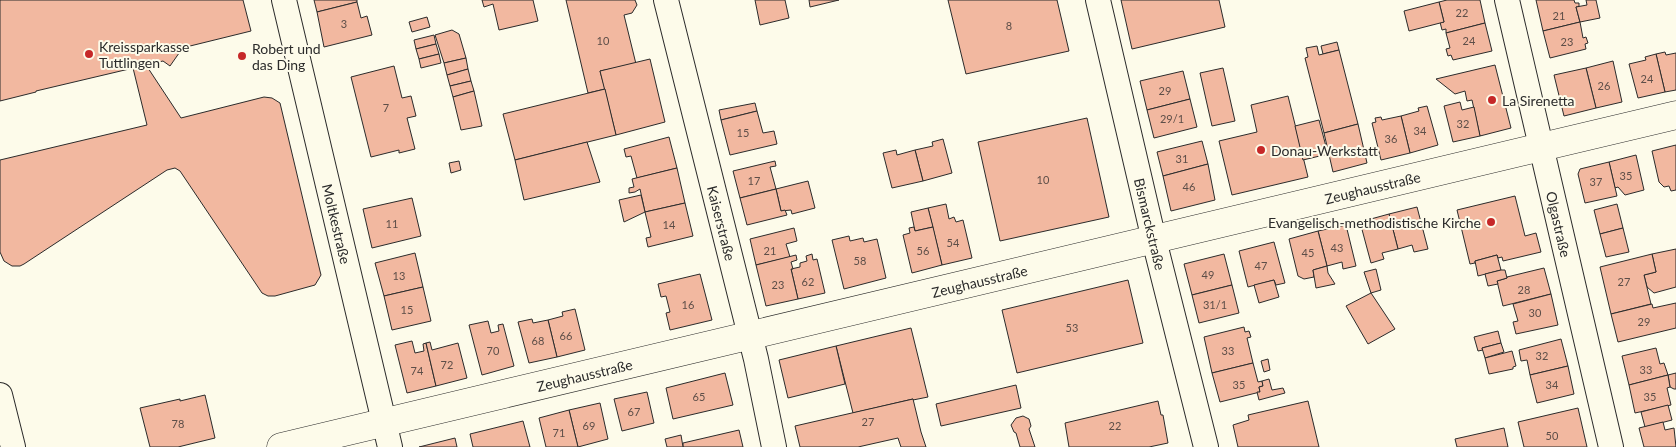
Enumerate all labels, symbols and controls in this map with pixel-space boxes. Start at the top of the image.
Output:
house number: 22 [1456,6,1468,19]
house number: 21 [1553,9,1565,22]
house number: 3 [341,17,347,30]
house number: 8 [1006,19,1012,32]
house number: 10 [597,34,610,47]
house number: 24 [1463,34,1476,47]
house number: 23 [1561,35,1573,48]
place label: Kreissparkasse Tuttlingen [99,38,189,71]
place label: Robert und das Ding [252,40,321,73]
marker: Kreissparkasse Tuttlingen [83,48,95,60]
marker: Robert und das Ding [236,50,248,62]
house number: 24 [1641,72,1654,85]
house number: 26 [1598,79,1610,92]
house number: 29 [1159,84,1171,97]
place label: La Sirenetta [1502,92,1575,109]
marker: La Sirenetta [1486,94,1498,106]
house number: 7 [383,101,389,114]
house number: 29/1 [1160,112,1184,125]
house number: 32 [1457,117,1469,130]
house number: 34 [1414,124,1427,137]
house number: 15 [737,126,749,139]
house number: 36 [1385,132,1397,145]
place label: Donau-Werkstatt [1271,142,1378,159]
marker: Donau-Werkstatt [1255,144,1267,156]
house number: 31 [1176,152,1188,165]
street label: Zeughausstraße [1323,168,1422,207]
house number: 35 [1620,169,1632,182]
house number: 10 [1037,173,1050,186]
house number: 17 [748,174,760,187]
house number: 37 [1590,175,1602,188]
street label: Bismarckstraße [1131,176,1170,272]
house number: 46 [1183,180,1195,193]
street label: Moltkestraße [319,182,355,266]
street label: Kaiserstraße [704,184,739,262]
street label: Olgastraße [1543,189,1575,259]
place label: Evangelisch-methodistische Kirche [1268,214,1481,231]
marker: Evangelisch-methodistische Kirche [1485,216,1497,228]
house number: 11 [386,217,398,230]
house number: 14 [663,218,676,231]
house number: 54 [947,236,960,249]
house number: 43 [1331,241,1343,254]
house number: 21 [764,244,776,257]
house number: 56 [917,244,929,257]
house number: 45 [1302,246,1314,259]
house number: 58 [854,254,866,267]
house number: 47 [1255,259,1267,272]
street label: Zeughausstraße [930,261,1029,300]
house number: 49 [1202,268,1214,281]
house number: 13 [393,269,405,282]
house number: 62 [802,275,814,288]
house number: 27 [1618,275,1630,288]
house number: 23 [772,278,784,291]
house number: 28 [1518,283,1530,296]
house number: 16 [682,298,694,311]
house number: 31/1 [1203,298,1227,311]
house number: 15 [401,303,413,316]
house number: 30 [1529,306,1542,319]
house number: 29 [1638,315,1650,328]
house number: 53 [1066,321,1078,334]
house number: 66 [560,329,572,342]
house number: 68 [532,334,544,347]
house number: 70 [487,344,500,357]
house number: 33 [1222,344,1234,357]
house number: 32 [1536,349,1548,362]
street label: Zeughausstraße [535,355,634,394]
house number: 72 [441,358,453,371]
house number: 33 [1640,363,1652,376]
house number: 74 [411,364,424,377]
house number: 35 [1233,378,1245,391]
house number: 34 [1546,378,1559,391]
house number: 65 [693,390,705,403]
house number: 35 [1644,390,1656,403]
house number: 67 [628,405,640,418]
house number: 27 [862,415,874,428]
house number: 78 [172,417,184,430]
house number: 69 [583,419,595,432]
house number: 22 [1109,419,1121,432]
house number: 71 [553,426,565,439]
house number: 50 [1546,429,1559,442]

